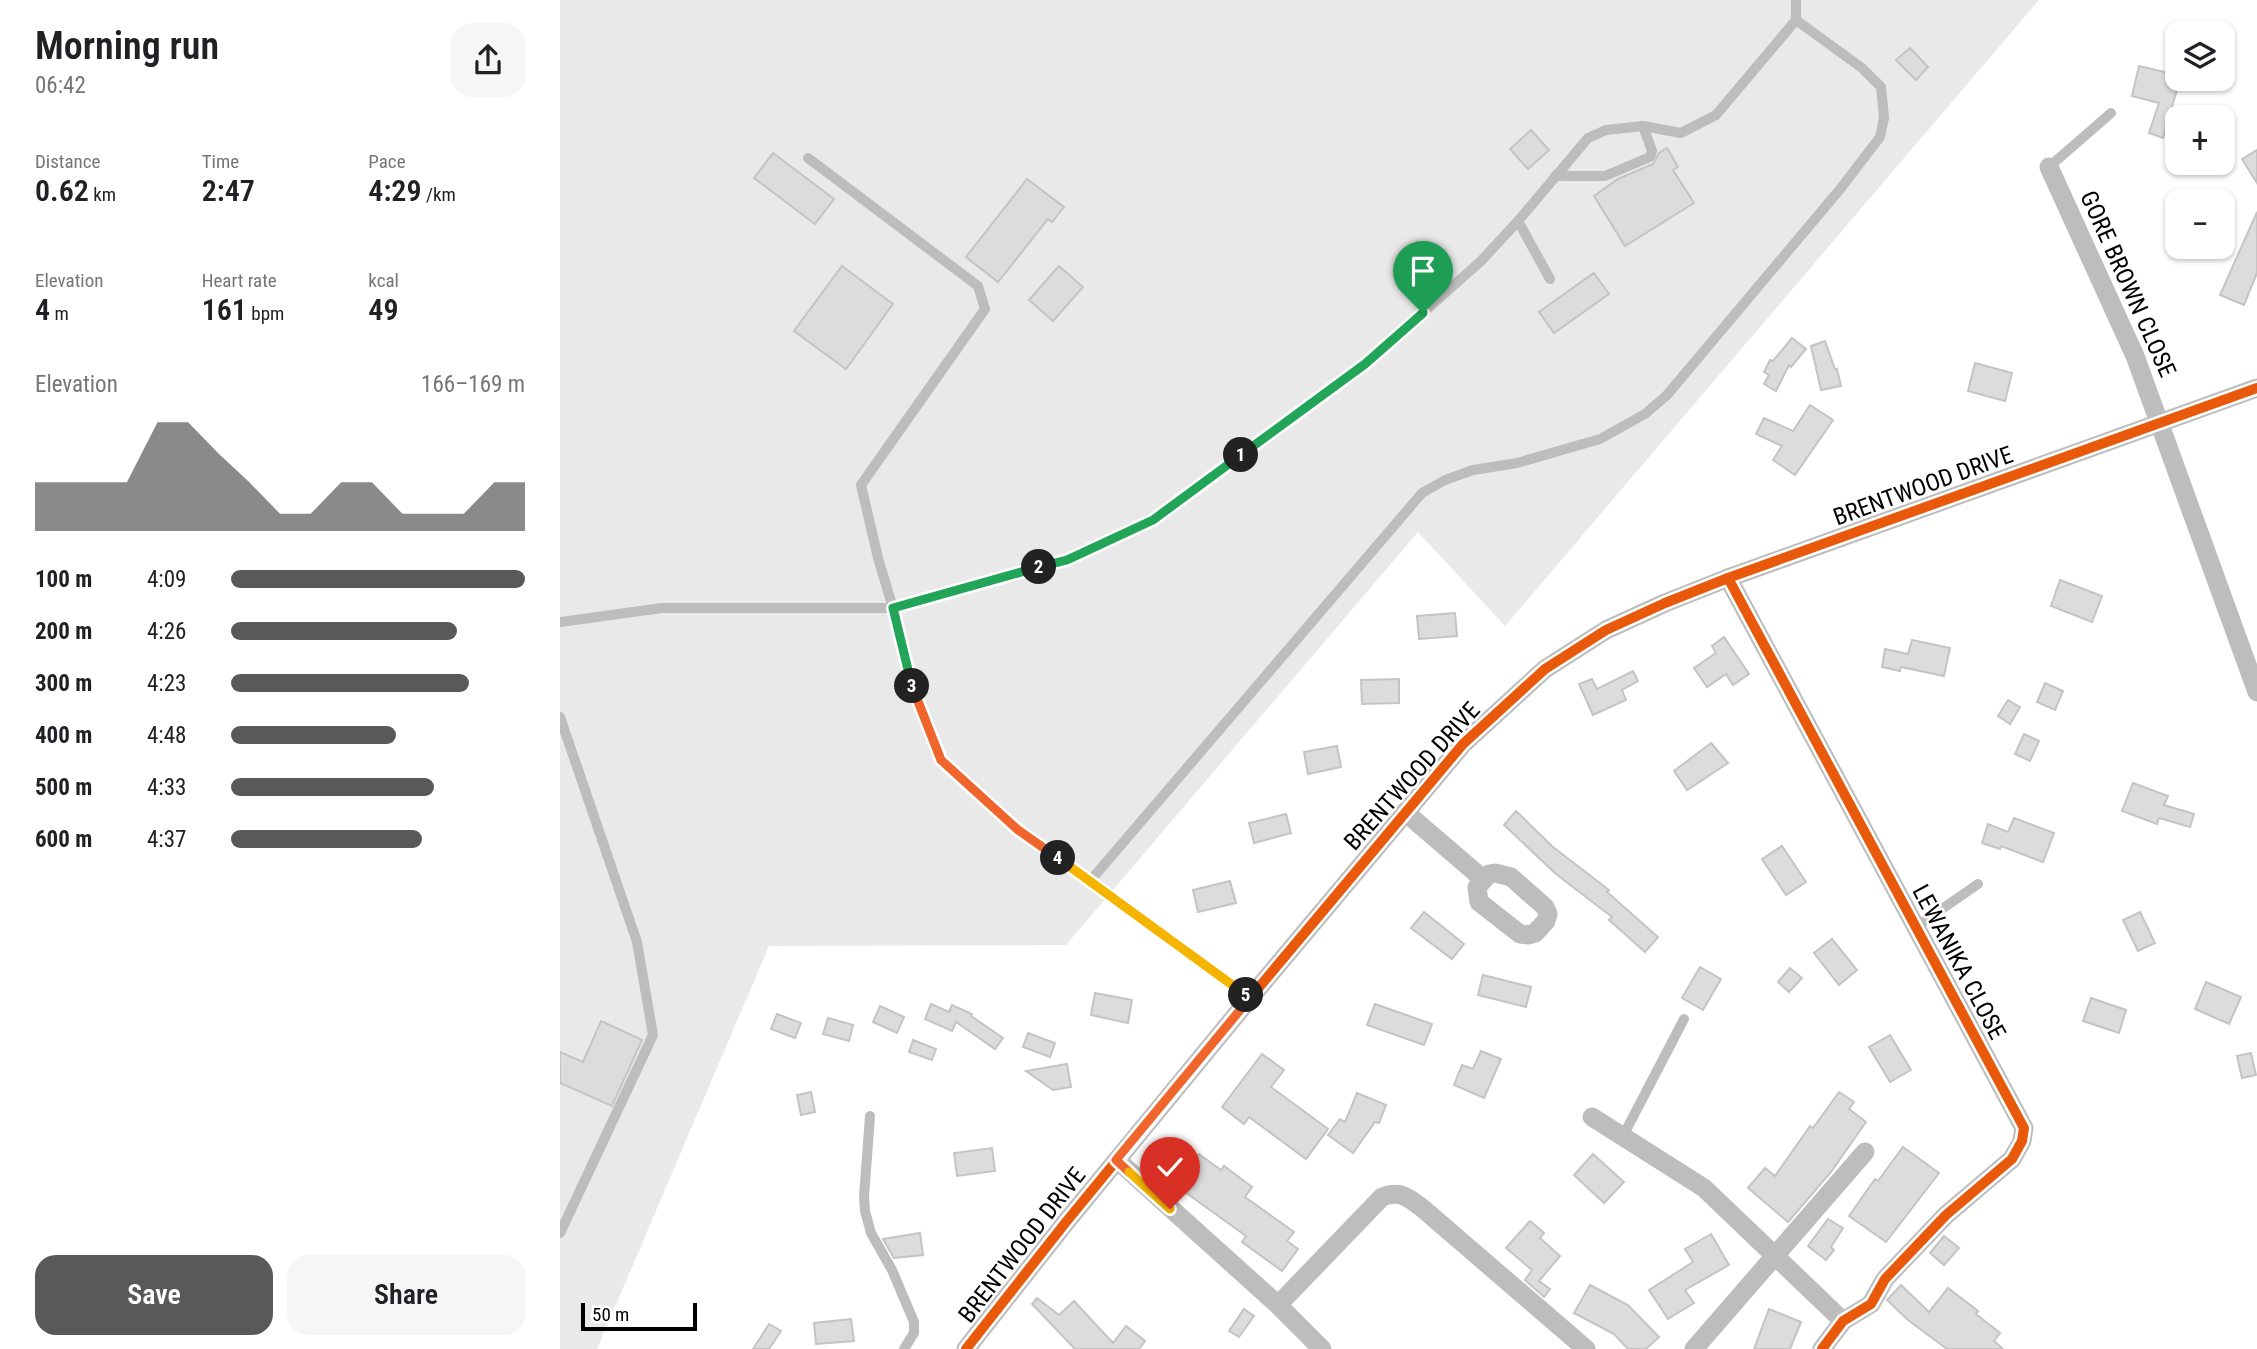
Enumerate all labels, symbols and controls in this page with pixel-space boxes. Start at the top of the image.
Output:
map controls [2165,21,2235,259]
button: layers [2165,21,2235,91]
button: share [451,23,525,97]
text: Morning run [35,24,219,68]
text: 06:42 [35,72,86,99]
button: + [2165,105,2235,175]
text: Distance [35,150,100,173]
text: Time [202,150,239,173]
text: Pace [368,150,406,173]
text: 0.62 [35,173,89,208]
text: 2:47 [202,173,255,208]
text: 4:29 [368,173,422,208]
text: km [89,183,116,206]
text: /km [422,183,456,206]
street label: GORE BROWN CLOSE [2074,187,2182,381]
button: − [2165,189,2235,259]
pin [1393,241,1453,313]
icon: arrive [1404,252,1442,290]
text: Elevation [35,269,103,292]
text: Heart rate [202,269,277,292]
text: kcal [368,269,399,292]
text: 4 [35,292,50,327]
text: 161 [202,292,247,327]
text: 49 [368,292,399,327]
text: m [50,302,69,325]
text: bpm [247,302,284,325]
text: Elevation [35,371,118,398]
text: 166–169 m [421,371,525,398]
pin: 1 [1224,438,1258,472]
street label: BRENTWOOD DRIVE [1829,440,2017,532]
text: 1 [1236,443,1245,466]
pin: 2 [1022,550,1056,584]
text: 2 [1034,555,1043,578]
text: 100 m [35,566,92,593]
text: 4:09 [147,566,186,593]
text: 200 m [35,618,92,645]
text: 4:26 [147,618,186,645]
pin: 3 [894,668,930,704]
text: 300 m [35,670,92,697]
text: 4:23 [147,670,186,697]
text: 3 [907,674,916,697]
street label: BRENTWOOD DRIVE [1338,696,1486,856]
text: 400 m [35,722,92,749]
text: 4:48 [147,722,186,749]
text: 500 m [35,774,92,801]
text: 4:33 [147,774,186,801]
text: 600 m [35,826,92,853]
text: 4:37 [147,826,186,853]
pin: 4 [1040,840,1076,876]
text: 4 [1053,846,1062,869]
street label: LEWANIKA CLOSE [1906,880,2012,1044]
pin: 5 [1228,978,1264,1012]
text: 5 [1241,983,1250,1006]
pin [1140,1137,1200,1209]
icon: check [1151,1148,1189,1186]
street label: BRENTWOOD DRIVE [953,1162,1091,1328]
button: Save [35,1255,273,1335]
button: Share [287,1255,525,1335]
scale bar [581,1300,696,1332]
text: 50 m [592,1303,629,1326]

